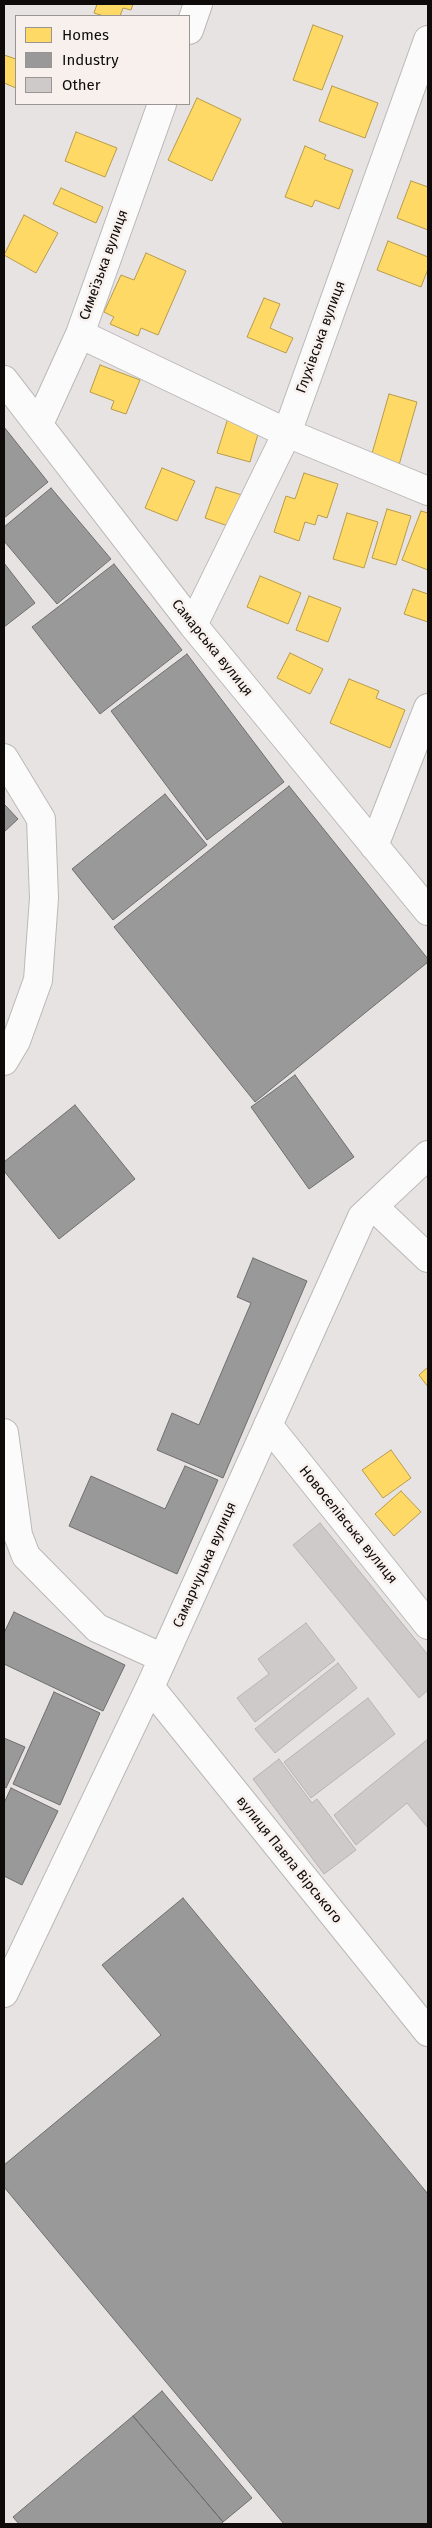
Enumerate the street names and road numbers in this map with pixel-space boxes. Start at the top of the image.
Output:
street label: Симеїзька вулиця [76,207,132,323]
street label: Глухівська вулиця [293,279,349,395]
street label: Самарська вулиця [168,596,256,700]
street label: Новоселівська вулиця [295,1463,401,1587]
street label: Самарчуцька вулиця [170,1500,240,1630]
street label: вулиця Павла Вірського [233,1793,345,1927]

